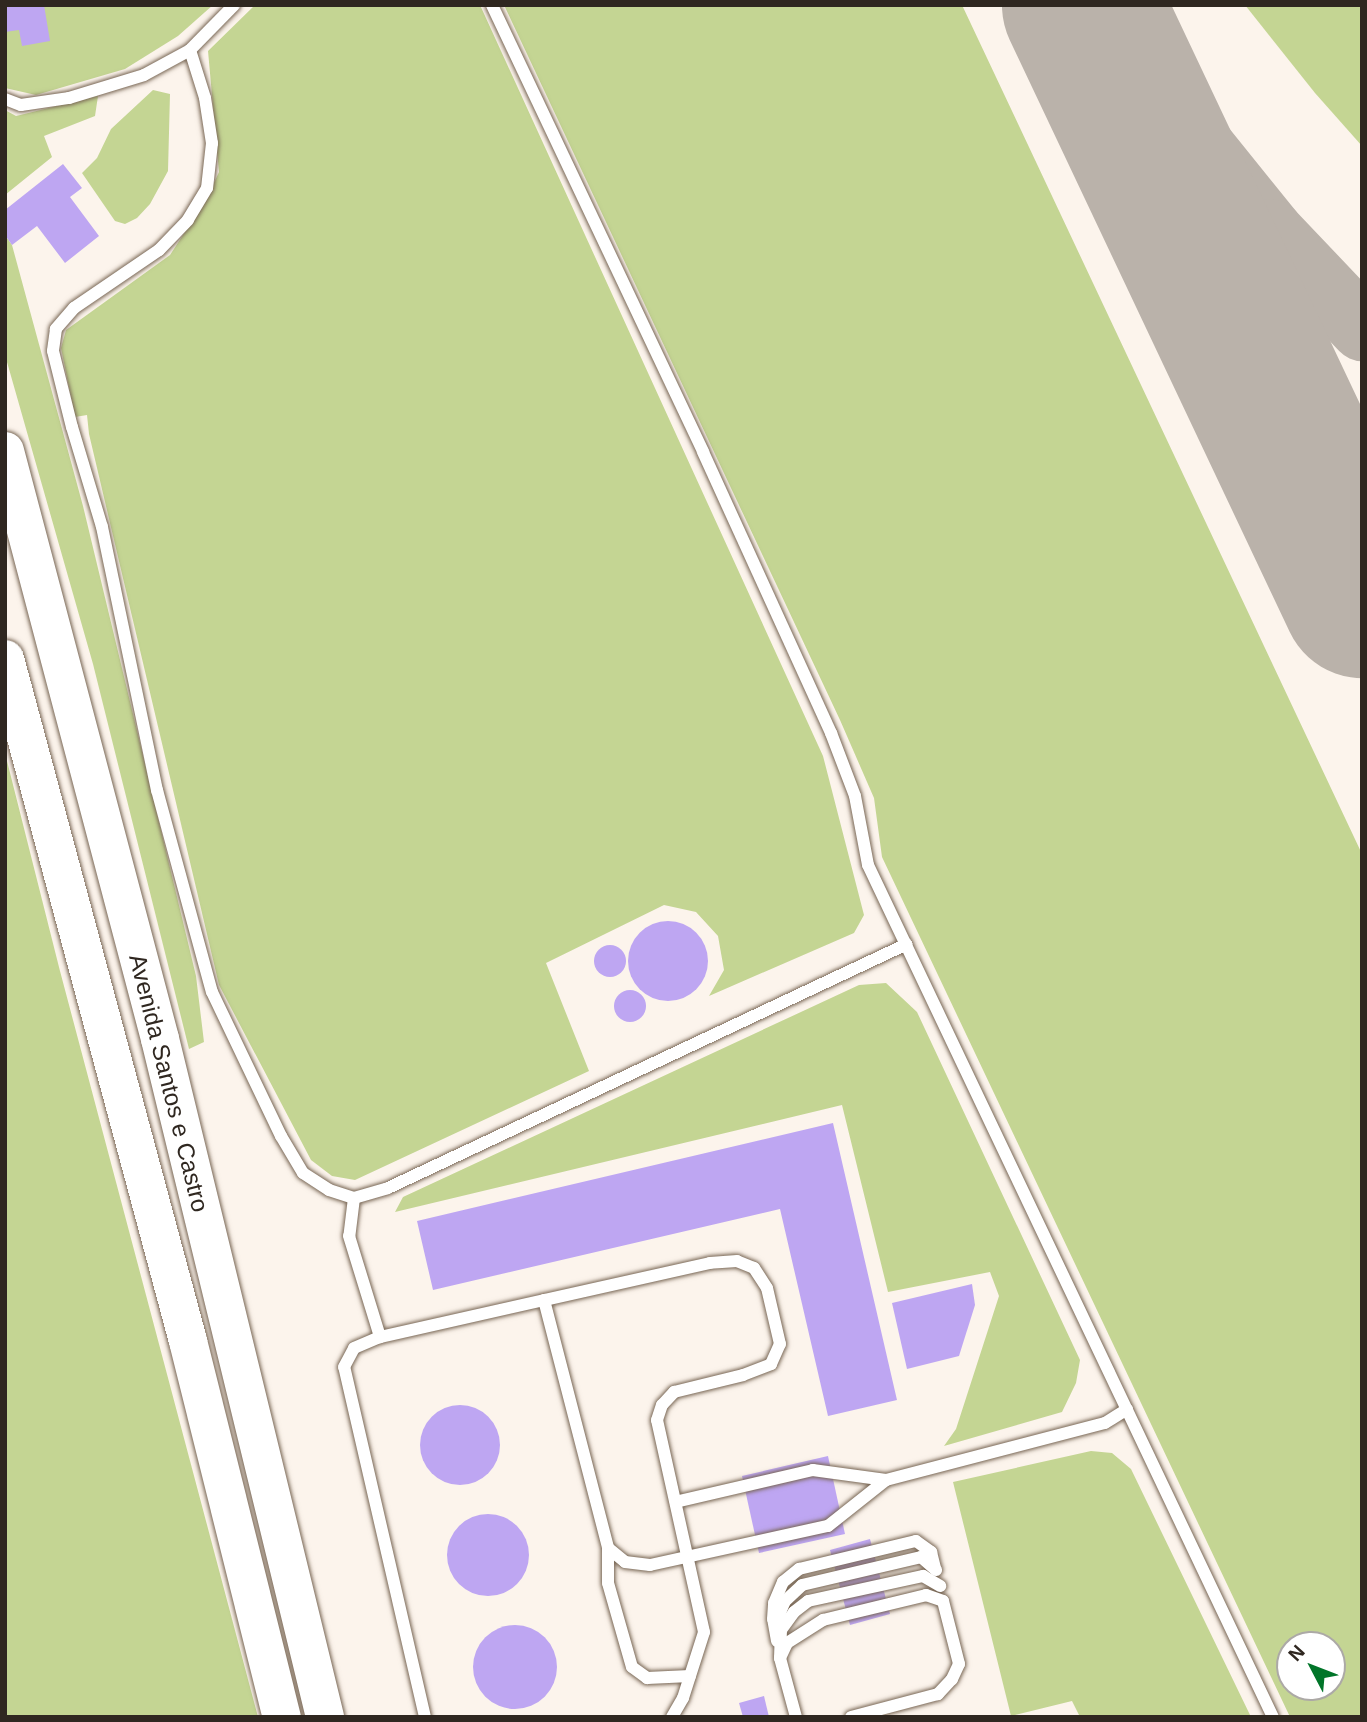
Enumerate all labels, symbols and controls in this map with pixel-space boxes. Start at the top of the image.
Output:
street label: Avenida Santos e Castro [123,951,215,1215]
north arrow [1276,1631,1346,1701]
text: N [1284,1641,1309,1665]

